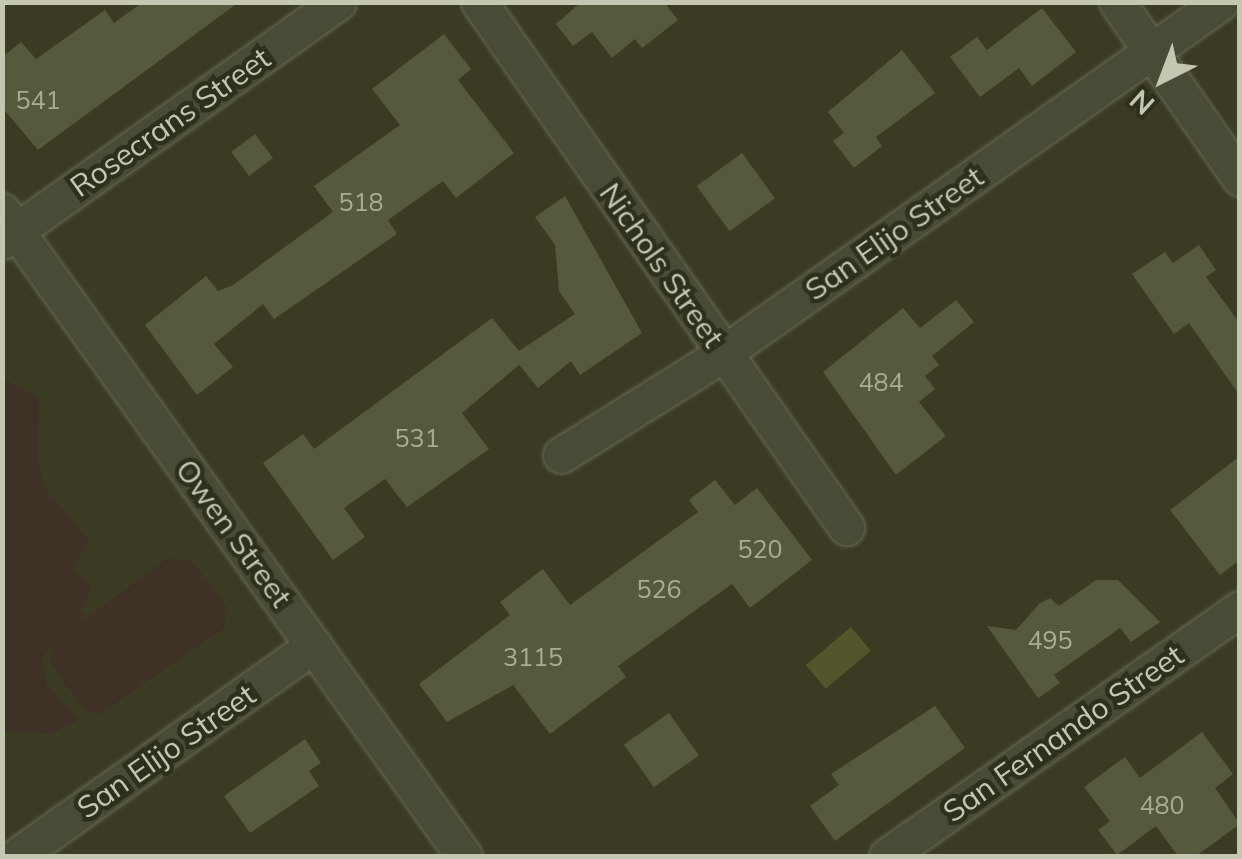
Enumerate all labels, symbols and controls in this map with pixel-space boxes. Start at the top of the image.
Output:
north arrow [1112,30,1212,130]
street label: Rosecrans Street [63,40,277,204]
text: N [1122,83,1161,123]
house number: 541 [16,85,60,115]
street label: San Elijo Street [798,158,990,308]
street label: Nichols Street [592,176,732,354]
house number: 518 [339,187,383,217]
house number: 484 [859,367,903,397]
house number: 531 [395,423,439,453]
street label: Owen Street [168,452,300,614]
house number: 520 [738,534,782,564]
house number: 526 [637,574,681,604]
house number: 495 [1028,625,1072,655]
street label: San Fernando Street [936,637,1190,829]
house number: 3115 [503,642,563,672]
street label: San Elijo Street [70,676,262,826]
house number: 480 [1140,790,1184,820]

